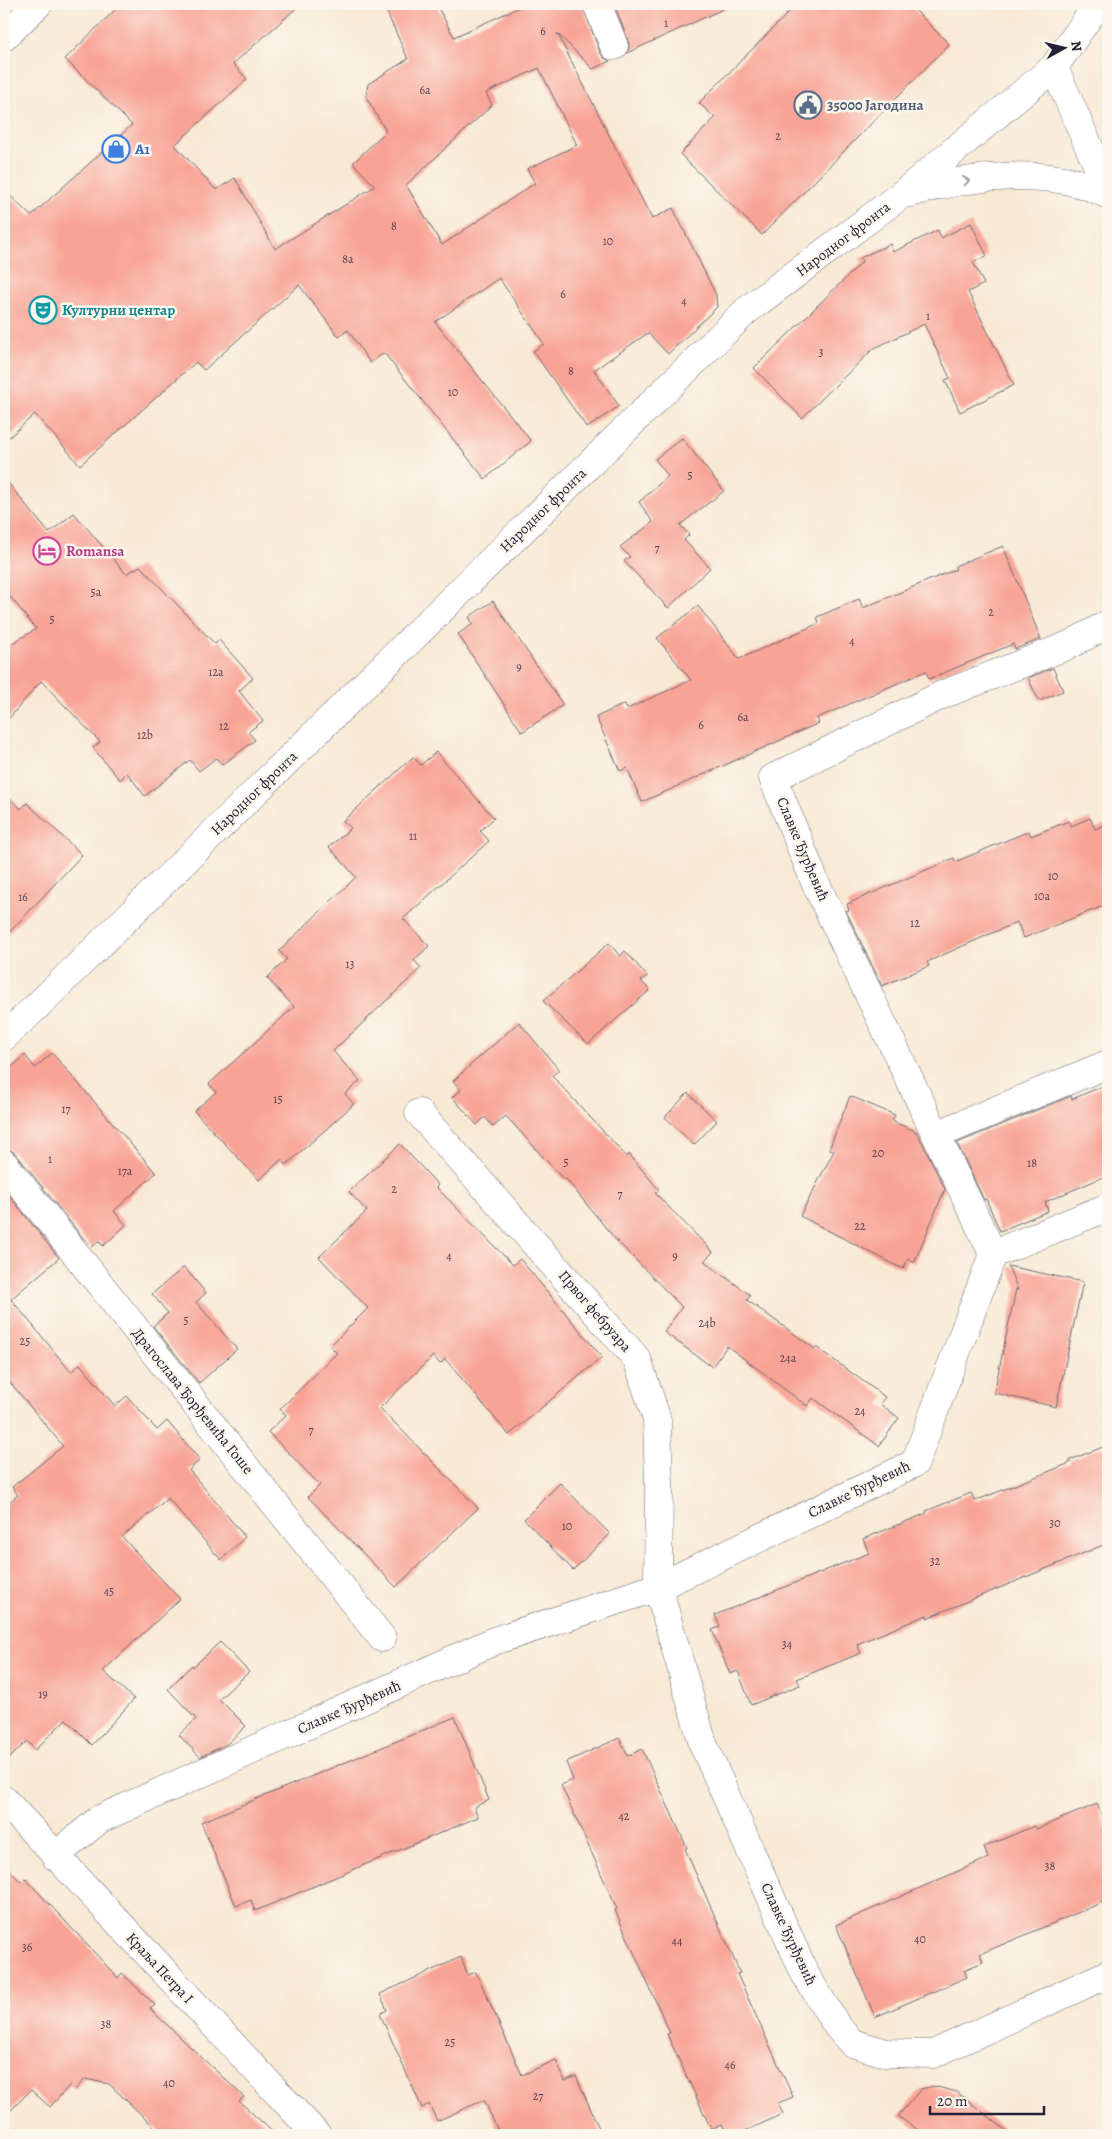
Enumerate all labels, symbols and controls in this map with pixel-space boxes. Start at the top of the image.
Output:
house number: 1 [664,15,668,31]
north arrow [1040,22,1090,72]
house number: 6 [540,23,546,39]
text: N [1066,40,1086,53]
house number: 6a [419,82,431,98]
public building icon: 35000 Јагодина [793,90,823,120]
place label: 35000 Јагодина [827,95,924,115]
house number: 2 [775,128,781,144]
shop icon: A1 [101,134,131,164]
place label: A1 [134,139,150,159]
one-way arrow [962,176,970,187]
street label: Народног фронта [792,197,894,281]
house number: 8 [391,218,397,234]
house number: 10 [603,233,613,249]
house number: 8a [342,251,354,267]
house number: 6 [560,286,566,302]
house number: 4 [681,293,687,309]
theatre icon: Културни центар [28,295,58,325]
place label: Културни центар [62,300,175,320]
house number: 1 [926,308,930,324]
house number: 3 [819,344,824,360]
house number: 8 [568,363,574,379]
house number: 10 [448,384,458,400]
street label: Народног фронта [495,463,591,557]
house number: 5 [687,467,693,483]
hotel icon: Romansa [32,536,62,566]
house number: 7 [654,540,660,556]
place label: Romansa [66,541,125,561]
house number: 5a [91,584,102,600]
house number: 2 [988,604,994,620]
house number: 5 [49,611,55,627]
house number: 4 [849,633,855,649]
house number: 9 [516,659,522,675]
house number: 12a [208,664,224,680]
house number: 6a [737,709,749,725]
house number: 6 [698,717,704,733]
house number: 12 [219,718,229,734]
house number: 12b [137,727,153,743]
street label: Народног фронта [206,746,302,840]
street label: Славке Ђурђевић [772,794,834,904]
house number: 11 [409,828,417,844]
house number: 10 [1048,868,1058,884]
house number: 10a [1034,888,1050,904]
house number: 16 [18,889,28,905]
house number: 12 [910,915,920,931]
house number: 13 [345,956,355,972]
house number: 15 [273,1091,283,1107]
house number: 17 [61,1101,72,1117]
house number: 20 [872,1145,884,1161]
house number: 1 [48,1151,52,1167]
house number: 5 [563,1154,569,1170]
house number: 18 [1027,1155,1037,1171]
house number: 17a [118,1163,133,1179]
house number: 2 [391,1181,397,1197]
house number: 7 [617,1186,623,1202]
house number: 22 [854,1218,866,1234]
house number: 4 [446,1248,452,1264]
house number: 9 [672,1248,678,1264]
street label: Првог фебруара [554,1266,636,1356]
house number: 5 [183,1312,189,1328]
house number: 24b [698,1315,716,1331]
street label: Драгослава Ђорђевића Гоше [128,1324,258,1478]
house number: 25 [20,1333,30,1349]
house number: 24a [780,1350,797,1366]
house number: 24 [854,1403,866,1419]
house number: 7 [308,1422,314,1438]
street label: Славке Ђурђевић [805,1456,913,1522]
house number: 30 [1049,1515,1061,1531]
house number: 10 [562,1518,572,1534]
house number: 32 [930,1553,941,1569]
house number: 45 [104,1583,114,1599]
house number: 34 [782,1636,793,1652]
street label: Славке Ђурђевић [294,1675,404,1739]
house number: 19 [38,1686,48,1702]
house number: 42 [618,1808,630,1824]
house number: 38 [1045,1858,1056,1874]
street label: Славке Ђурђевић [756,1879,822,1989]
street label: Краља Петра I [122,1928,198,2008]
house number: 40 [914,1931,926,1947]
house number: 44 [672,1933,683,1949]
house number: 36 [22,1939,33,1955]
house number: 38 [101,2016,112,2032]
house number: 25 [445,2034,455,2050]
house number: 46 [725,2057,736,2073]
house number: 40 [163,2075,175,2091]
scale bar [930,2084,1043,2116]
house number: 27 [533,2088,544,2104]
text: 20 m [937,2091,968,2111]

